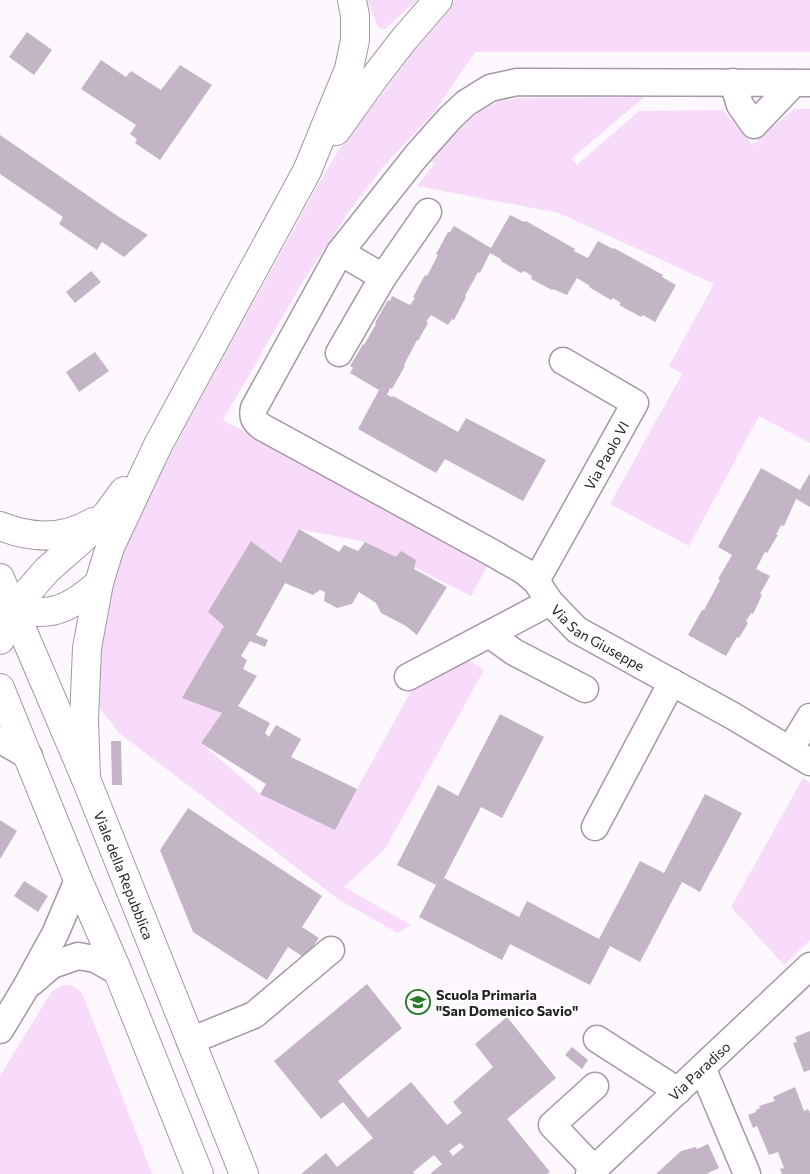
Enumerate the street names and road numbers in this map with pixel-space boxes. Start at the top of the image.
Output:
street label: Via Paolo VI [580,418,632,492]
street label: Via San Giuseppe [548,600,648,674]
street label: Viale della Repubblica [91,808,158,942]
street label: Via Paradiso [665,1037,733,1104]

